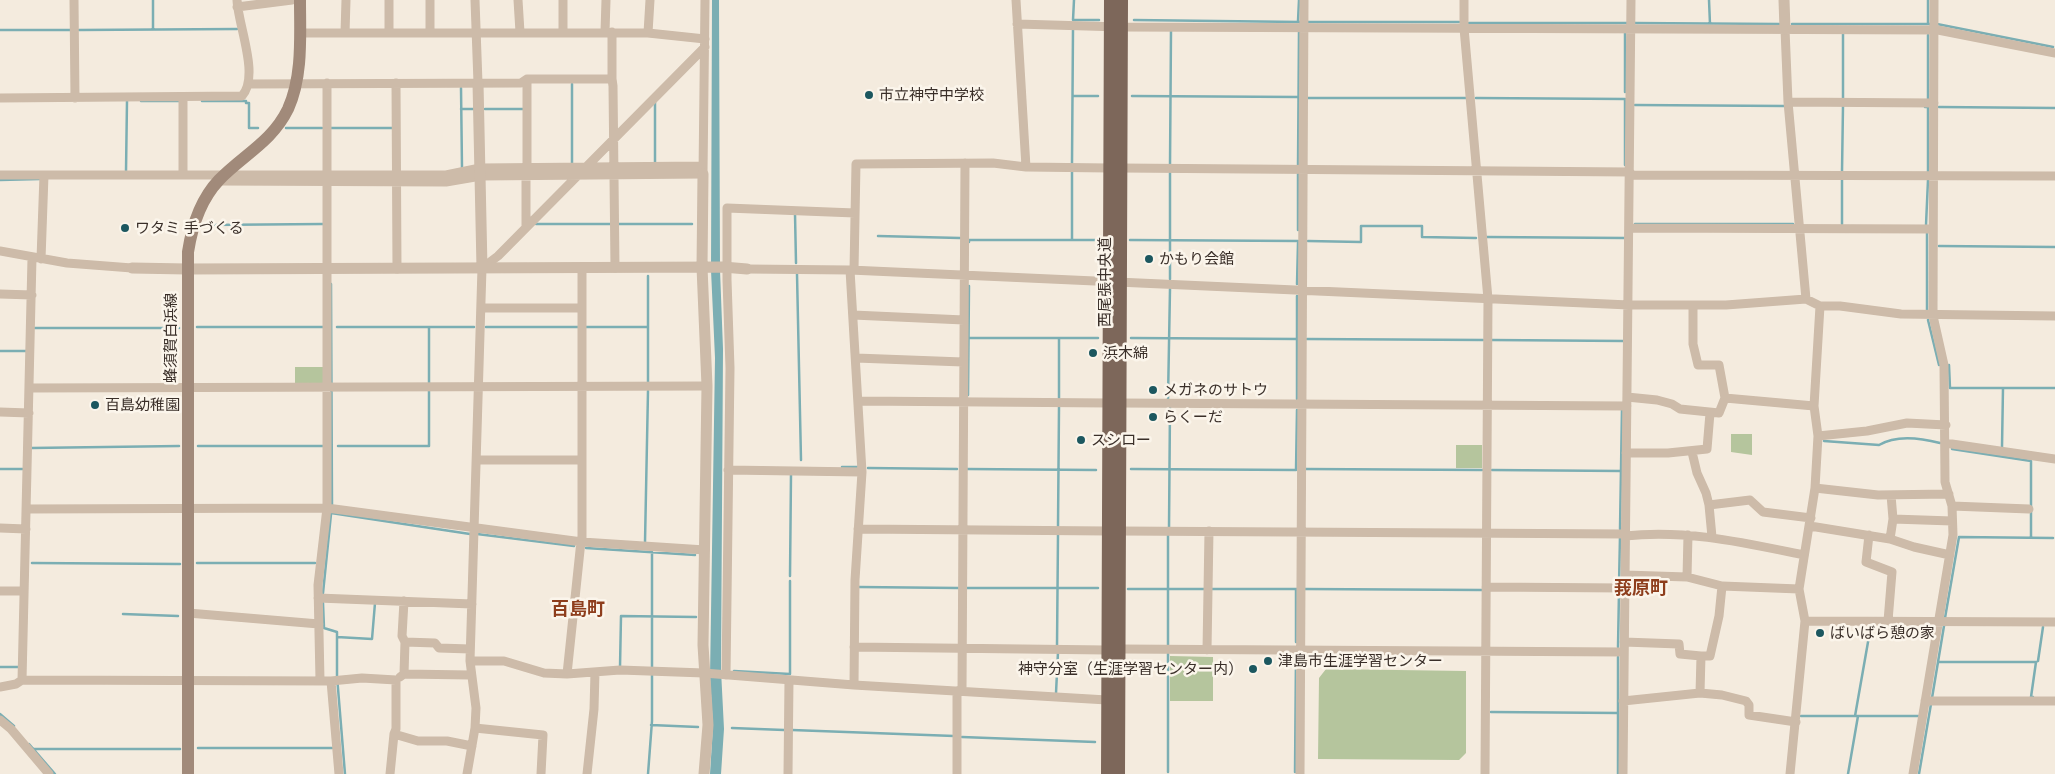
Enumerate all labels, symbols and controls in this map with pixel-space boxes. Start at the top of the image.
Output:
place label: 市立神守中学校 [879,86,984,104]
marker: 市立神守中学校 [863,89,875,101]
place label: ワタミ 手づくる [135,219,244,237]
marker: ワタミ 手づくる [119,222,131,234]
street label: 西尾張中央道 [1096,237,1114,327]
place label: かもり会館 [1159,250,1234,268]
marker: かもり会館 [1143,253,1155,265]
street label: 蜂須賀白浜線 [162,293,180,383]
place label: 浜木綿 [1103,344,1148,362]
marker: 浜木綿 [1087,347,1099,359]
place label: メガネのサトウ [1163,381,1268,399]
marker: メガネのサトウ [1147,384,1159,396]
place label: 百島幼稚園 [105,396,180,414]
marker: 百島幼稚園 [89,399,101,411]
place label: らくーだ [1163,408,1223,426]
marker: らくーだ [1147,411,1159,423]
place label: スシロー [1091,431,1151,449]
marker: スシロー [1075,434,1087,446]
district label: 莪原町 [1614,577,1668,599]
district label: 百島町 [551,598,605,620]
place label: ばいばら憩の家 [1830,624,1935,642]
marker: ばいばら憩の家 [1814,627,1826,639]
place label: 津島市生涯学習センター [1278,652,1443,670]
marker: 津島市生涯学習センター [1262,655,1274,667]
place label: 神守分室（生涯学習センター内） [1018,660,1243,678]
marker: 神守分室（生涯学習センター内） [1247,663,1259,675]

